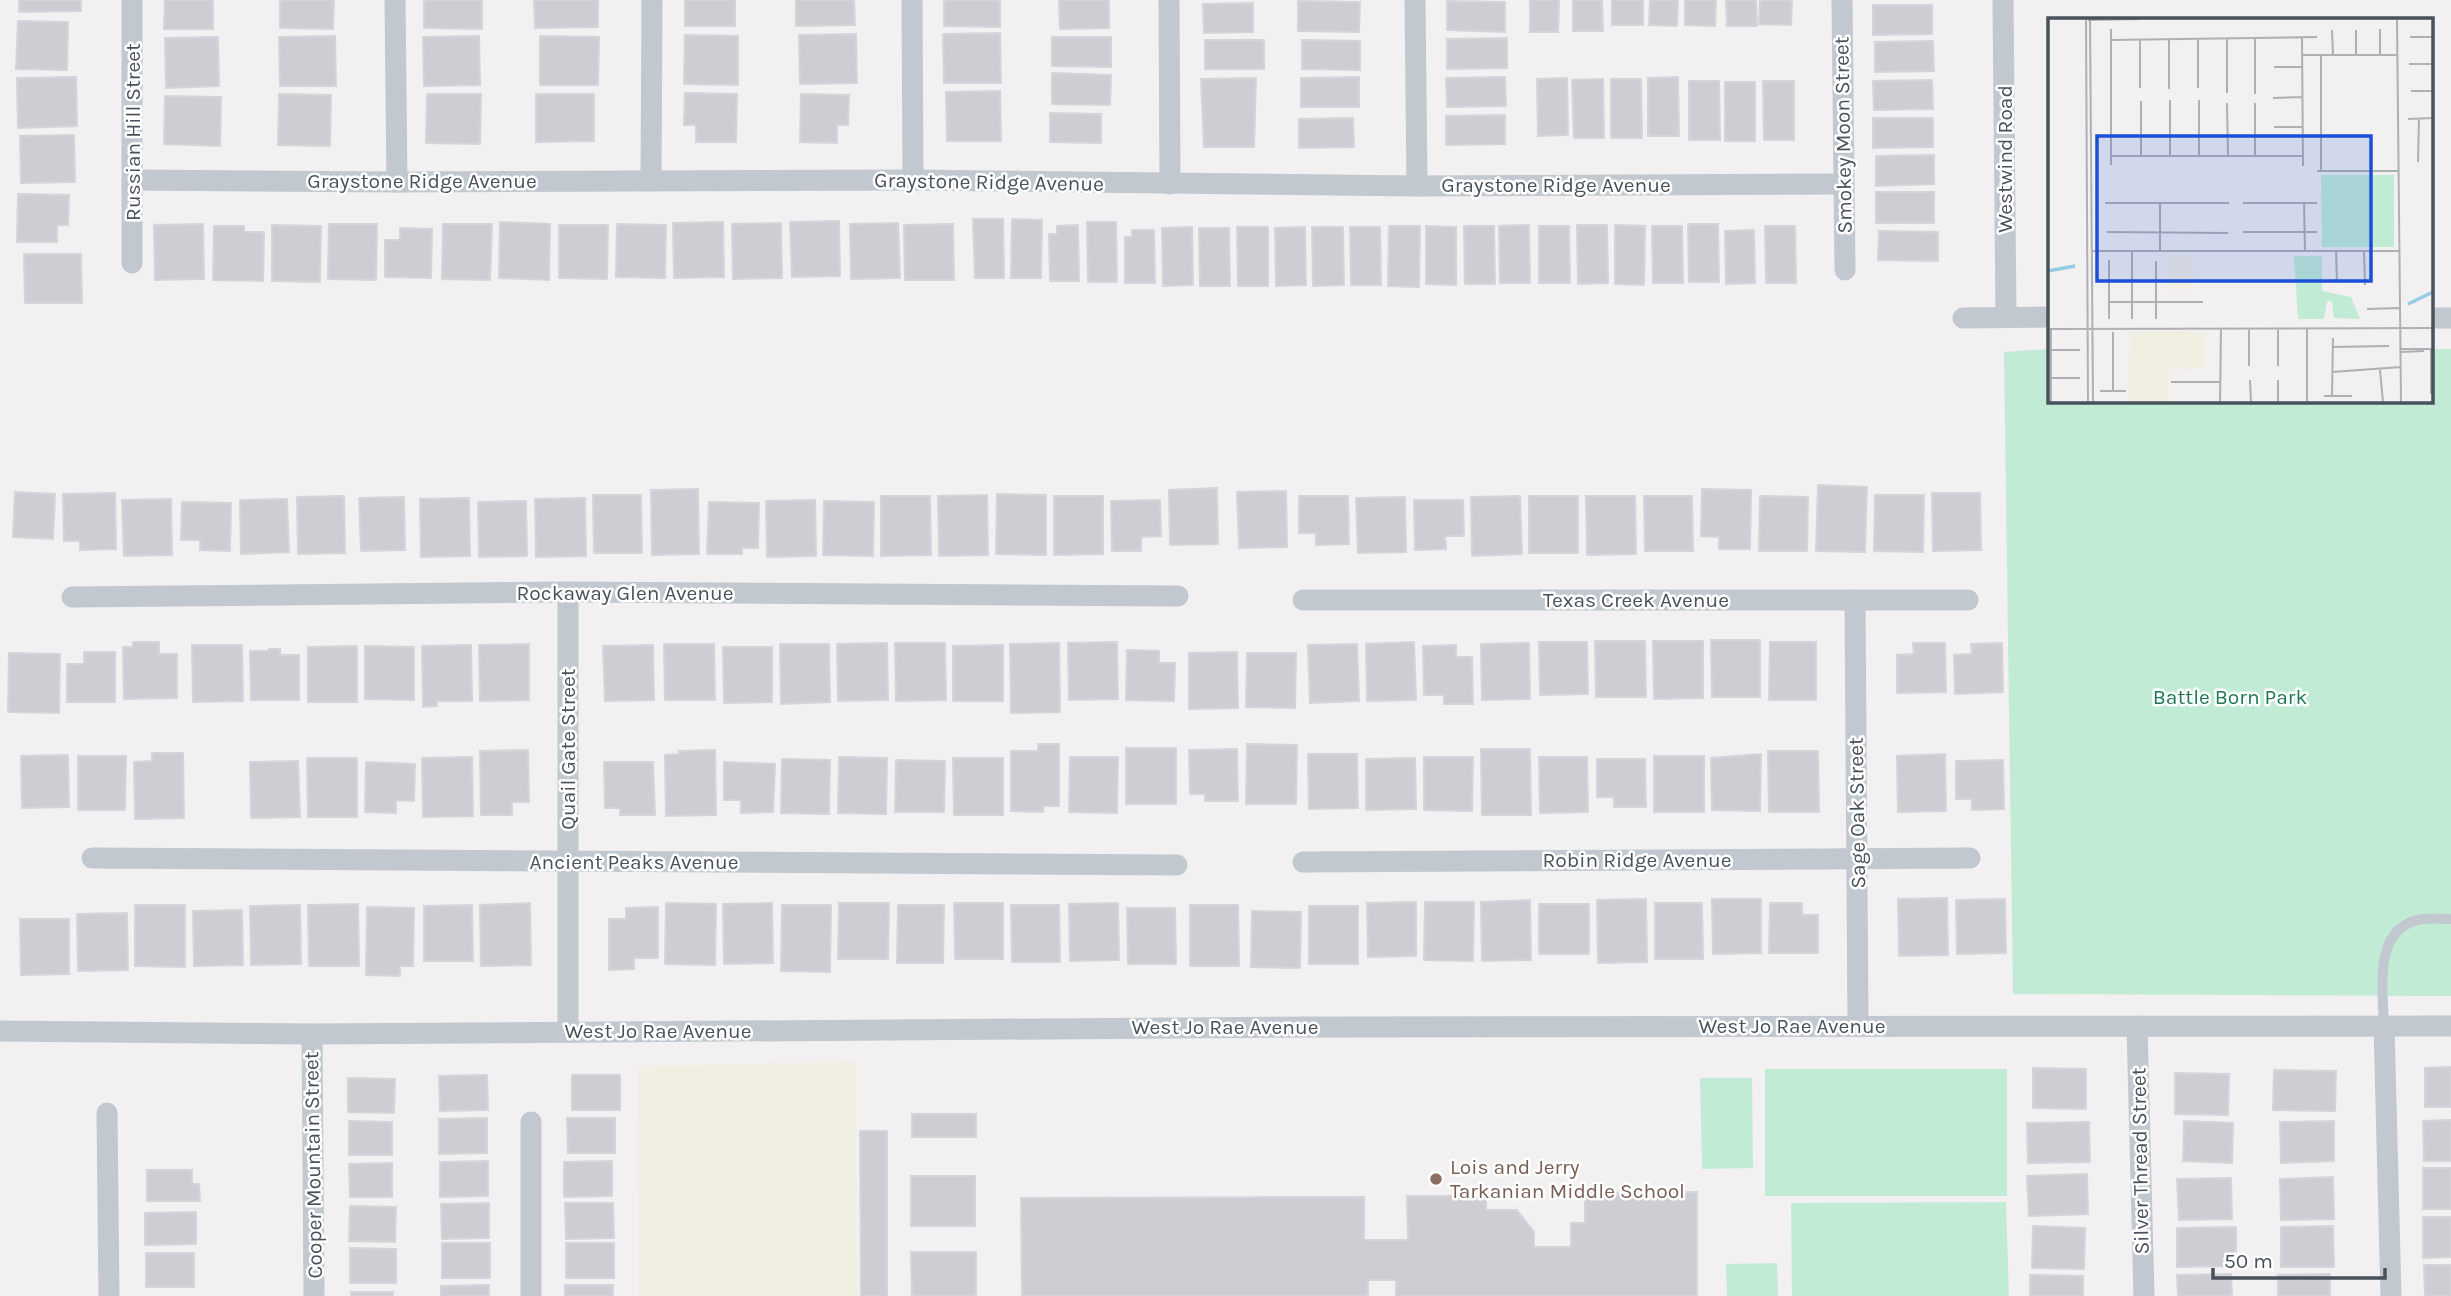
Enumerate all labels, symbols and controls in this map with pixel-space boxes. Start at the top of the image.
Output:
inset map [2048,18,2434,402]
street label: Smokey Moon Street [1829,36,1857,234]
street label: Russian Hill Street [121,43,145,221]
street label: Westwind Road [1993,85,2017,233]
street label: Graystone Ridge Avenue [874,168,1104,196]
street label: Graystone Ridge Avenue [307,169,537,193]
street label: Graystone Ridge Avenue [1441,173,1671,197]
street label: Rockaway Glen Avenue [516,581,734,605]
street label: Texas Creek Avenue [1543,588,1729,612]
street label: Quail Gate Street [556,668,580,830]
park label: Battle Born Park [2153,685,2307,709]
street label: Sage Oak Street [1844,737,1870,889]
street label: Robin Ridge Avenue [1543,848,1732,872]
street label: Ancient Peaks Avenue [529,850,739,874]
street label: West Jo Rae Avenue [1698,1014,1886,1038]
street label: West Jo Rae Avenue [1131,1015,1319,1039]
street label: West Jo Rae Avenue [564,1019,752,1043]
street label: Cooper Mountain Street [299,1051,327,1279]
street label: Silver Thread Street [2126,1067,2154,1255]
place label: Lois and Jerry Tarkanian Middle School [1450,1155,1685,1203]
marker: Lois and Jerry Tarkanian Middle School [1428,1171,1444,1187]
scale bar [2213,1236,2384,1280]
text: 50 m [2224,1249,2273,1273]

